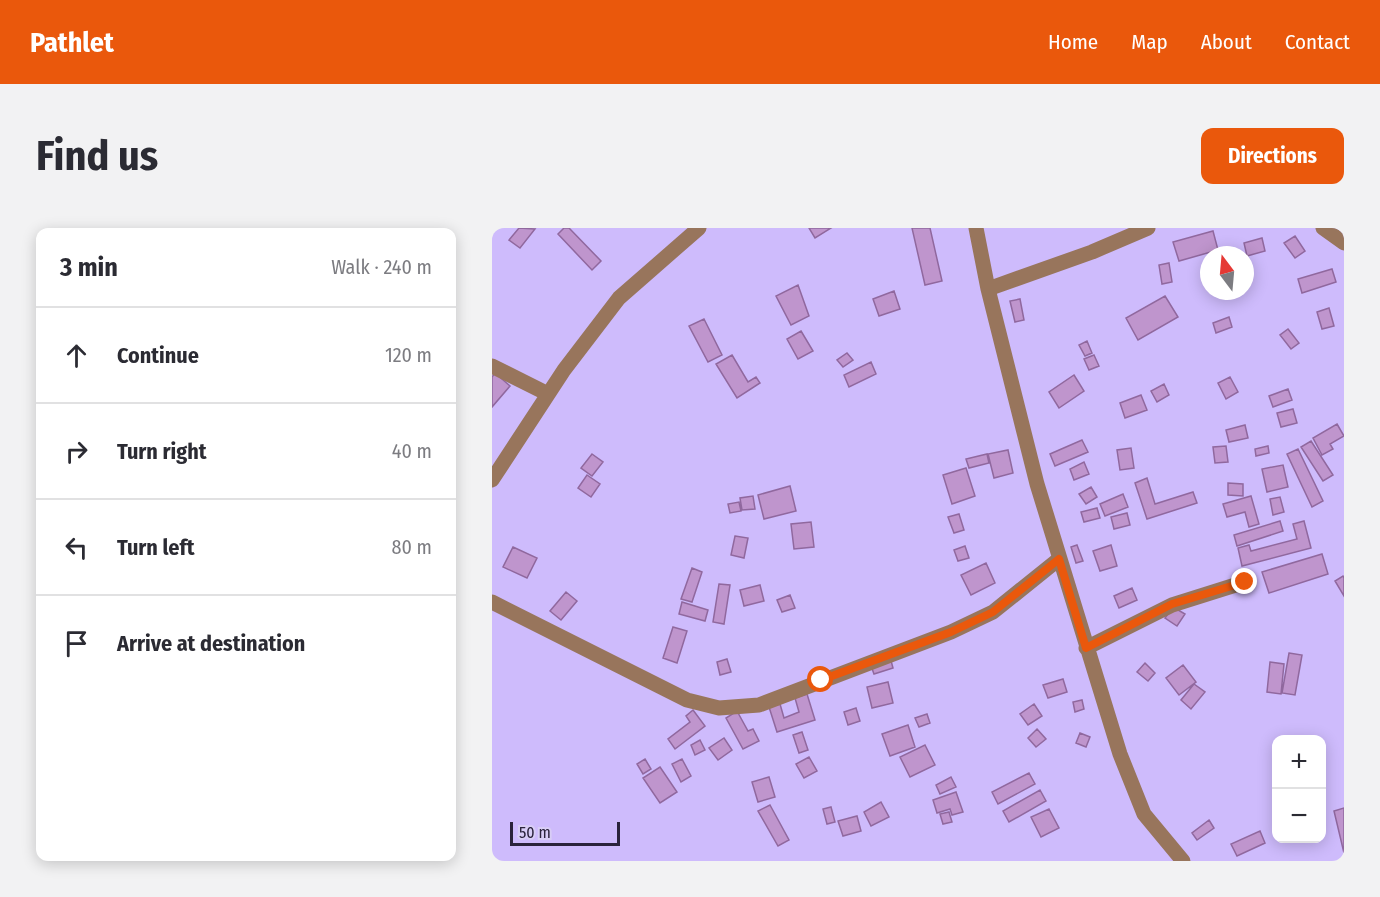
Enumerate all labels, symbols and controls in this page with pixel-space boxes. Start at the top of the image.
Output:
text: Pathlet [30,26,114,59]
text: Home [1048,29,1098,55]
text: Map [1131,29,1168,55]
text: About [1201,29,1252,55]
text: Contact [1285,29,1350,55]
button: Directions [1201,128,1344,184]
text: Find us [36,131,158,181]
north arrow [1200,246,1254,300]
text: 3 min [60,252,118,283]
text: Walk · 240 m [331,255,432,279]
icon: ahead [60,339,93,372]
text: Continue [117,342,199,369]
text: 120 m [385,343,432,367]
icon: right [60,435,93,468]
text: Turn right [117,438,206,465]
text: 40 m [392,439,432,463]
icon: left [60,531,93,564]
text: Turn left [117,534,195,561]
text: 80 m [392,535,432,559]
route end [1231,568,1257,594]
icon: arrive [60,627,93,660]
text: Arrive at destination [117,630,305,657]
route start [807,666,833,692]
map controls [1272,735,1326,843]
button: + [1272,735,1326,789]
button: − [1272,789,1326,843]
scale bar [510,819,620,846]
text: 50 m [519,823,551,842]

